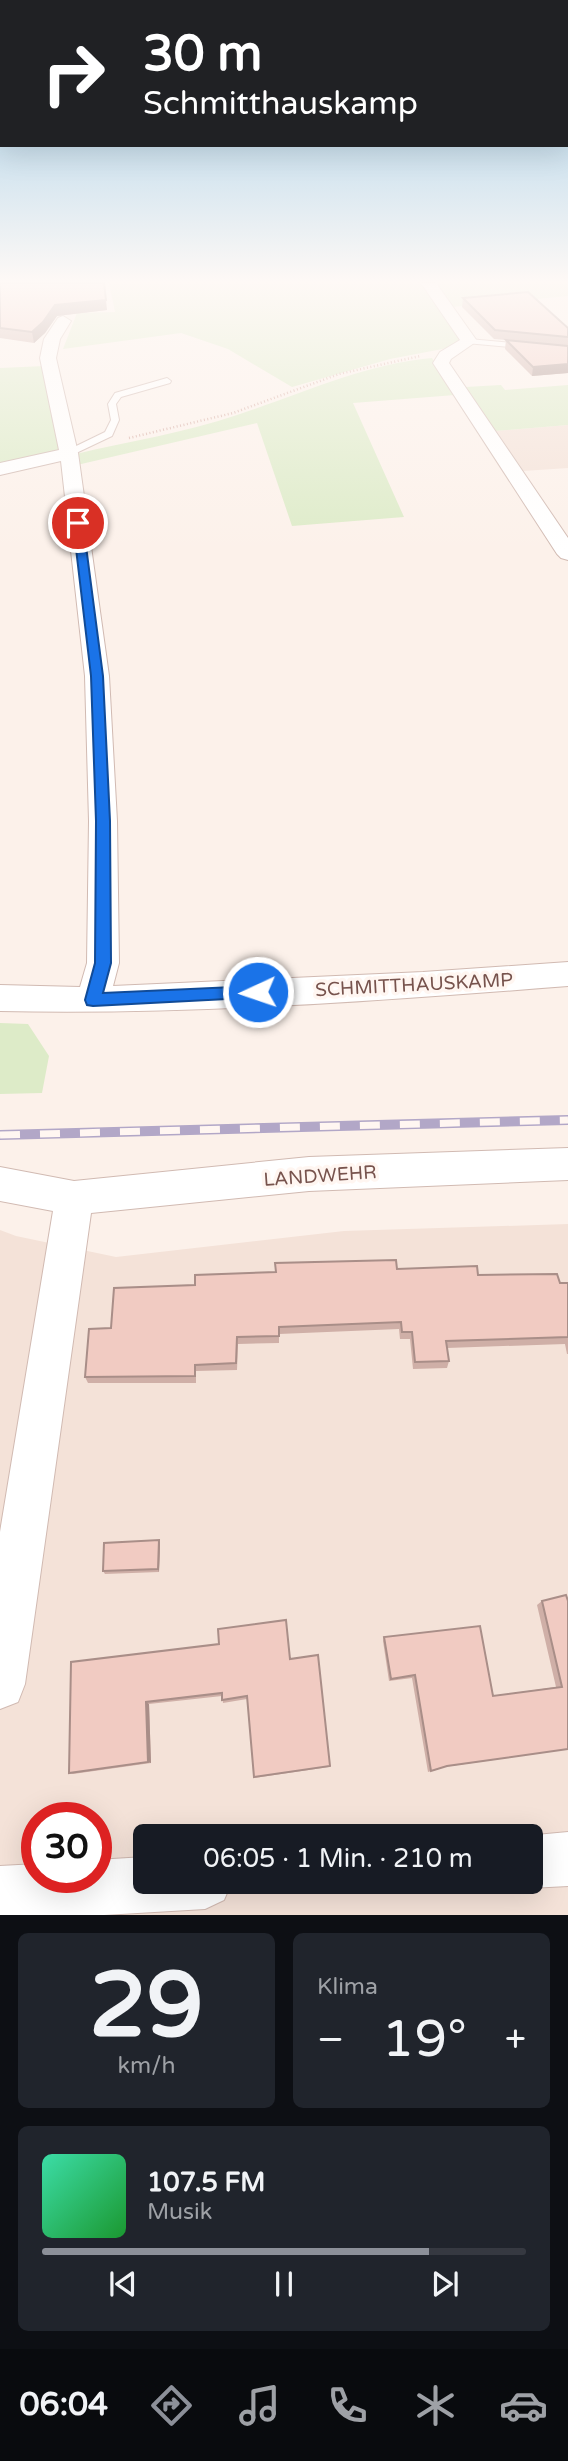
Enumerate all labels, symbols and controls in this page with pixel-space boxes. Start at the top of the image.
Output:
text: 30 m [143,25,262,84]
icon: right [28,28,119,119]
text: Schmitthauskamp [143,85,418,123]
pin [48,493,108,553]
icon: arrive [59,504,97,542]
position arrow [221,955,295,1029]
street label: SCHMITTHAUSKAMP [315,969,514,1001]
street label: LANDWEHR [263,1161,377,1191]
speed limit sign: 30 [21,1802,112,1893]
text: 06:05 · 1 Min. · 210 m [203,1843,473,1874]
text: 29 [89,1951,204,2061]
text: Klima [317,1973,378,2001]
text: 19° [382,2008,467,2071]
text: − [317,2017,344,2063]
text: + [505,2017,526,2063]
text: km/h [118,2052,175,2080]
text: 107.5 FM [147,2167,265,2198]
text: Musik [147,2198,212,2226]
icon: previous [104,2265,142,2303]
icon: pause [265,2265,303,2303]
icon: next [426,2265,464,2303]
icon: directions [147,2381,196,2430]
icon: music [235,2381,284,2430]
icon: phone [323,2381,372,2430]
icon: climate [411,2381,460,2430]
icon: car [499,2381,548,2430]
text: 06:04 [20,2386,108,2424]

